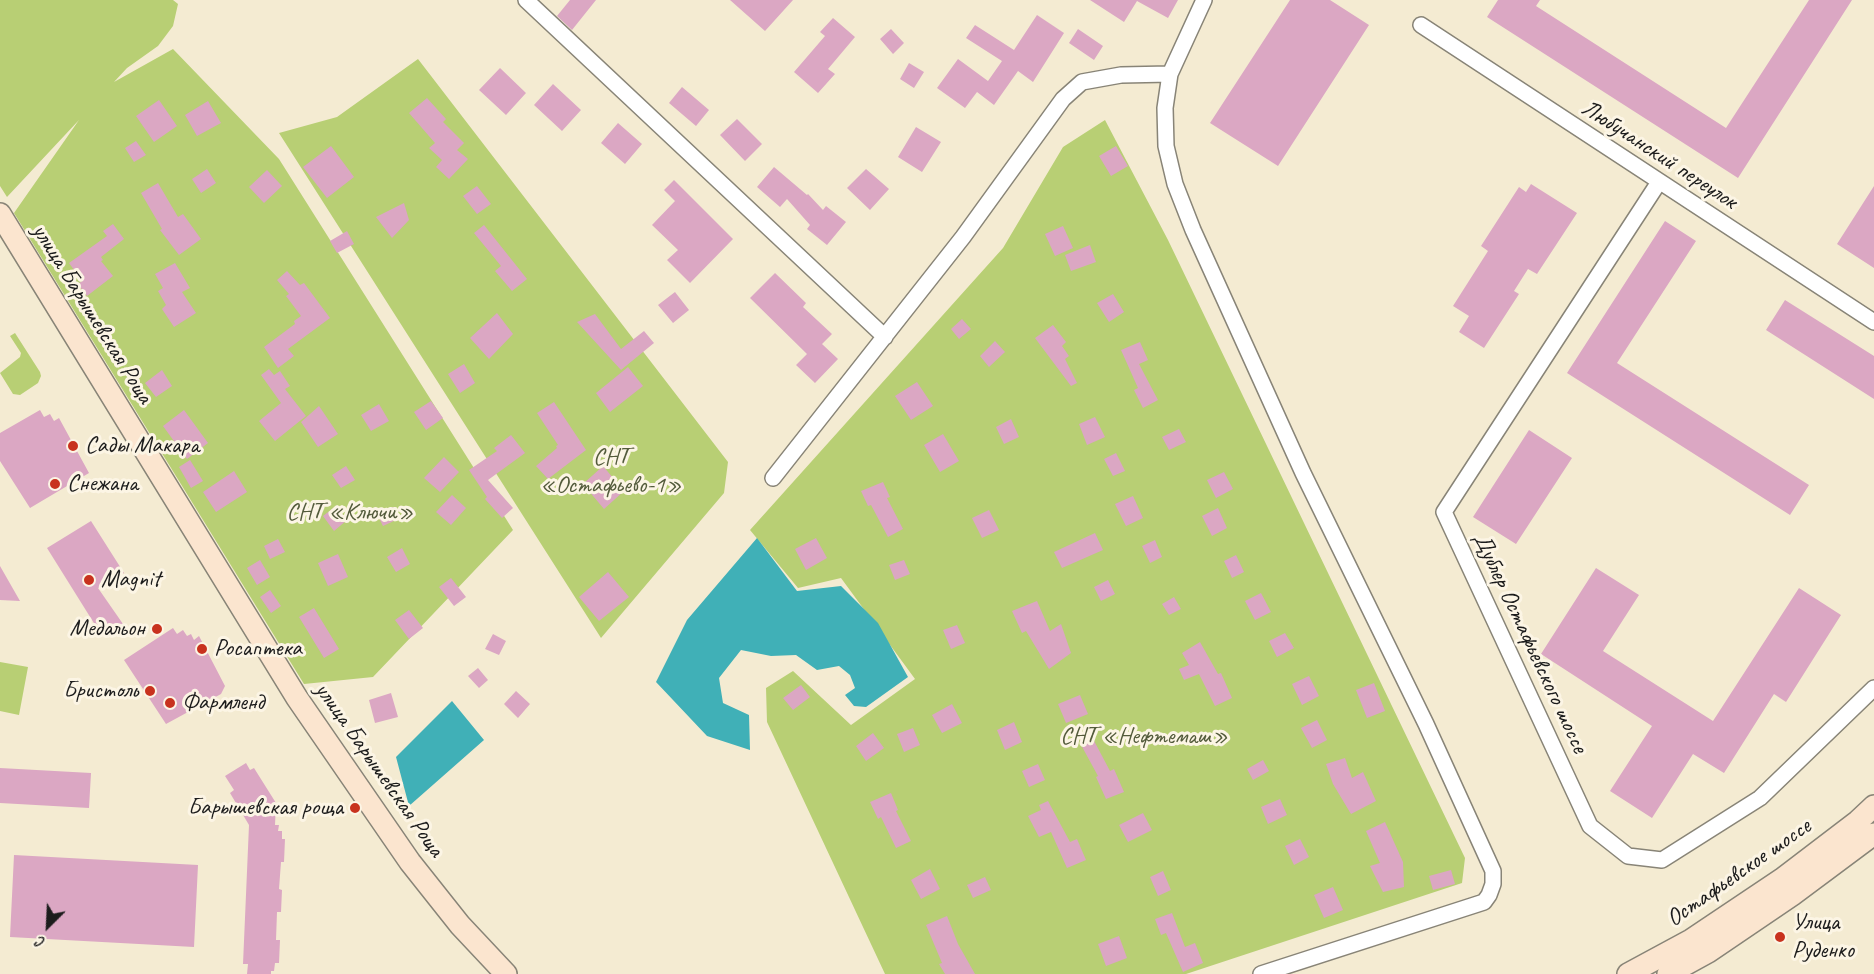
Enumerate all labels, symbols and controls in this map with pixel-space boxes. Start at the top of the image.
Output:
street label: Любучанский переулок [1576,94,1742,216]
street label: улица Барышевская Роща [25,219,159,409]
place label: Сады Макара [85,432,199,460]
marker: Сады Макара [66,439,80,453]
park label: СНТ «Остафьево-1» [540,444,682,500]
place label: Снежана [67,470,138,498]
marker: Снежана [48,477,62,491]
park label: СНТ «Ключи» [287,499,413,527]
street label: Дублер Остафьевского шоссе [1466,528,1594,758]
place label: Magnit [101,566,161,594]
marker: Magnit [82,573,96,587]
place label: Медальон [69,615,145,643]
marker: Медальон [150,622,164,636]
place label: Росаптека [214,635,302,663]
marker: Росаптека [195,642,209,656]
place label: Бристоль [63,677,138,705]
street label: улица Барышевская Роща [308,677,450,863]
marker: Бристоль [143,684,157,698]
place label: Фармленд [182,689,264,717]
marker: Фармленд [163,696,177,710]
park label: СНТ «Нефтемаш» [1060,723,1228,751]
place label: Барышевская роща [188,794,343,822]
marker: Барышевская роща [348,801,362,815]
street label: Остафьевское шоссе [1661,813,1817,933]
north arrow [18,896,78,956]
place label: Улица Руденко [1792,909,1854,965]
marker: Улица Руденко [1773,930,1787,944]
text: С [33,932,48,953]

